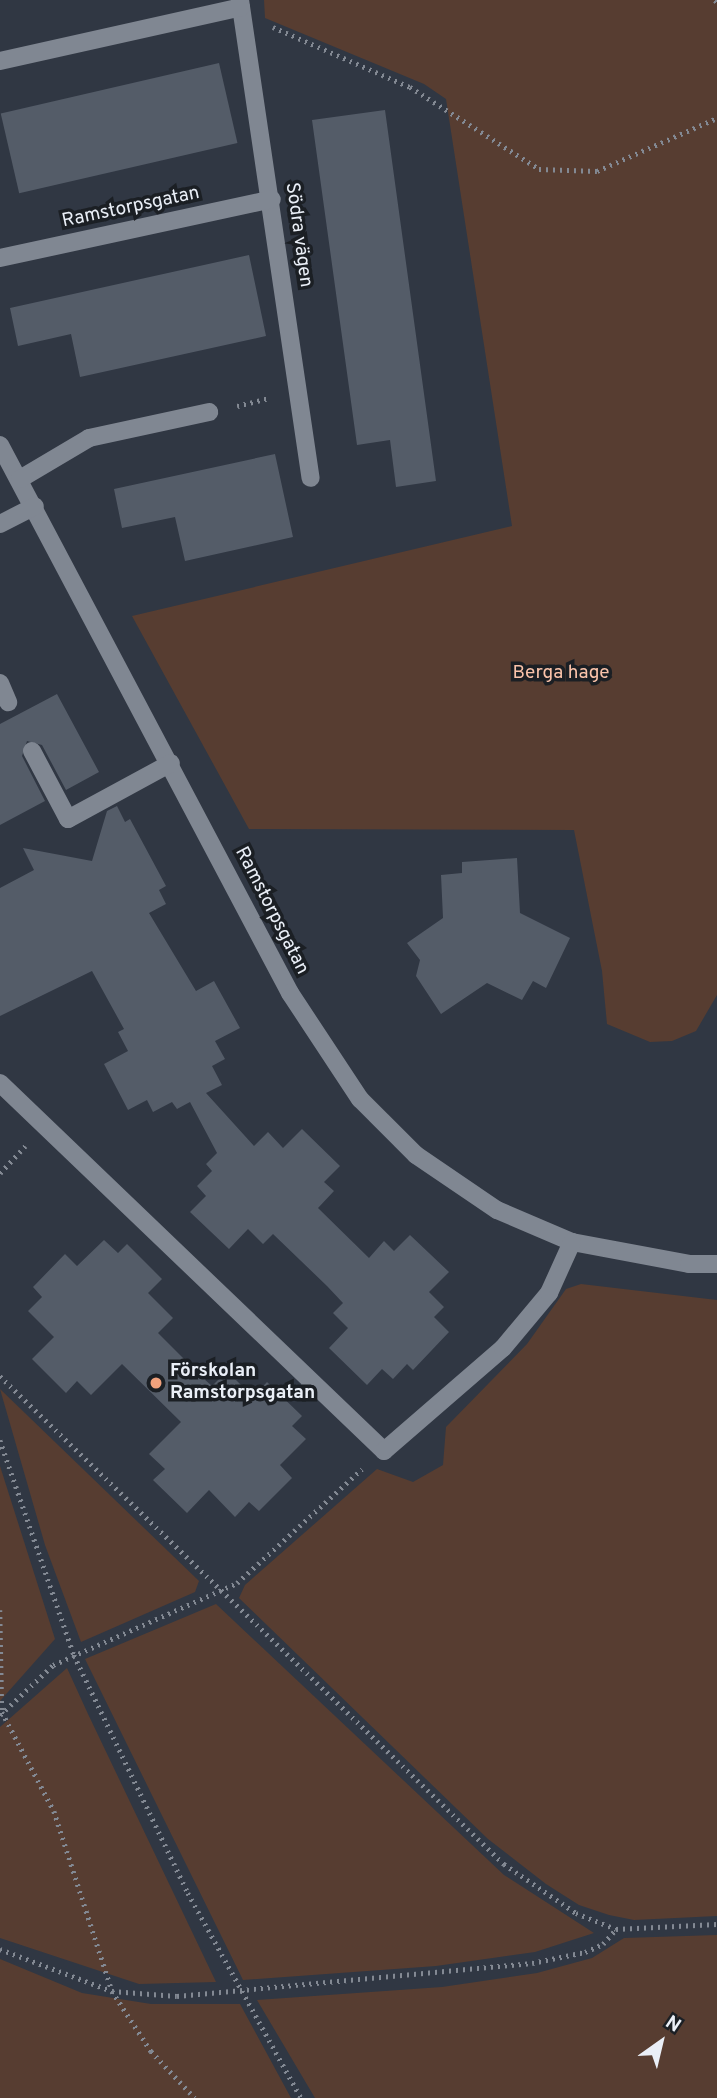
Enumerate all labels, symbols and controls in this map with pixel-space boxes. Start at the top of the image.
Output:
street label: Södra vägen [279,181,317,289]
street label: Ramstorpsgatan [60,182,202,234]
park label: Berga hage [512,663,610,685]
street label: Ramstorpsgatan [229,843,313,979]
place label: Förskolan Ramstorpsgatan [170,1361,315,1405]
marker: Förskolan Ramstorpsgatan [148,1375,164,1391]
north arrow [626,2007,696,2077]
text: N [660,2011,685,2038]

